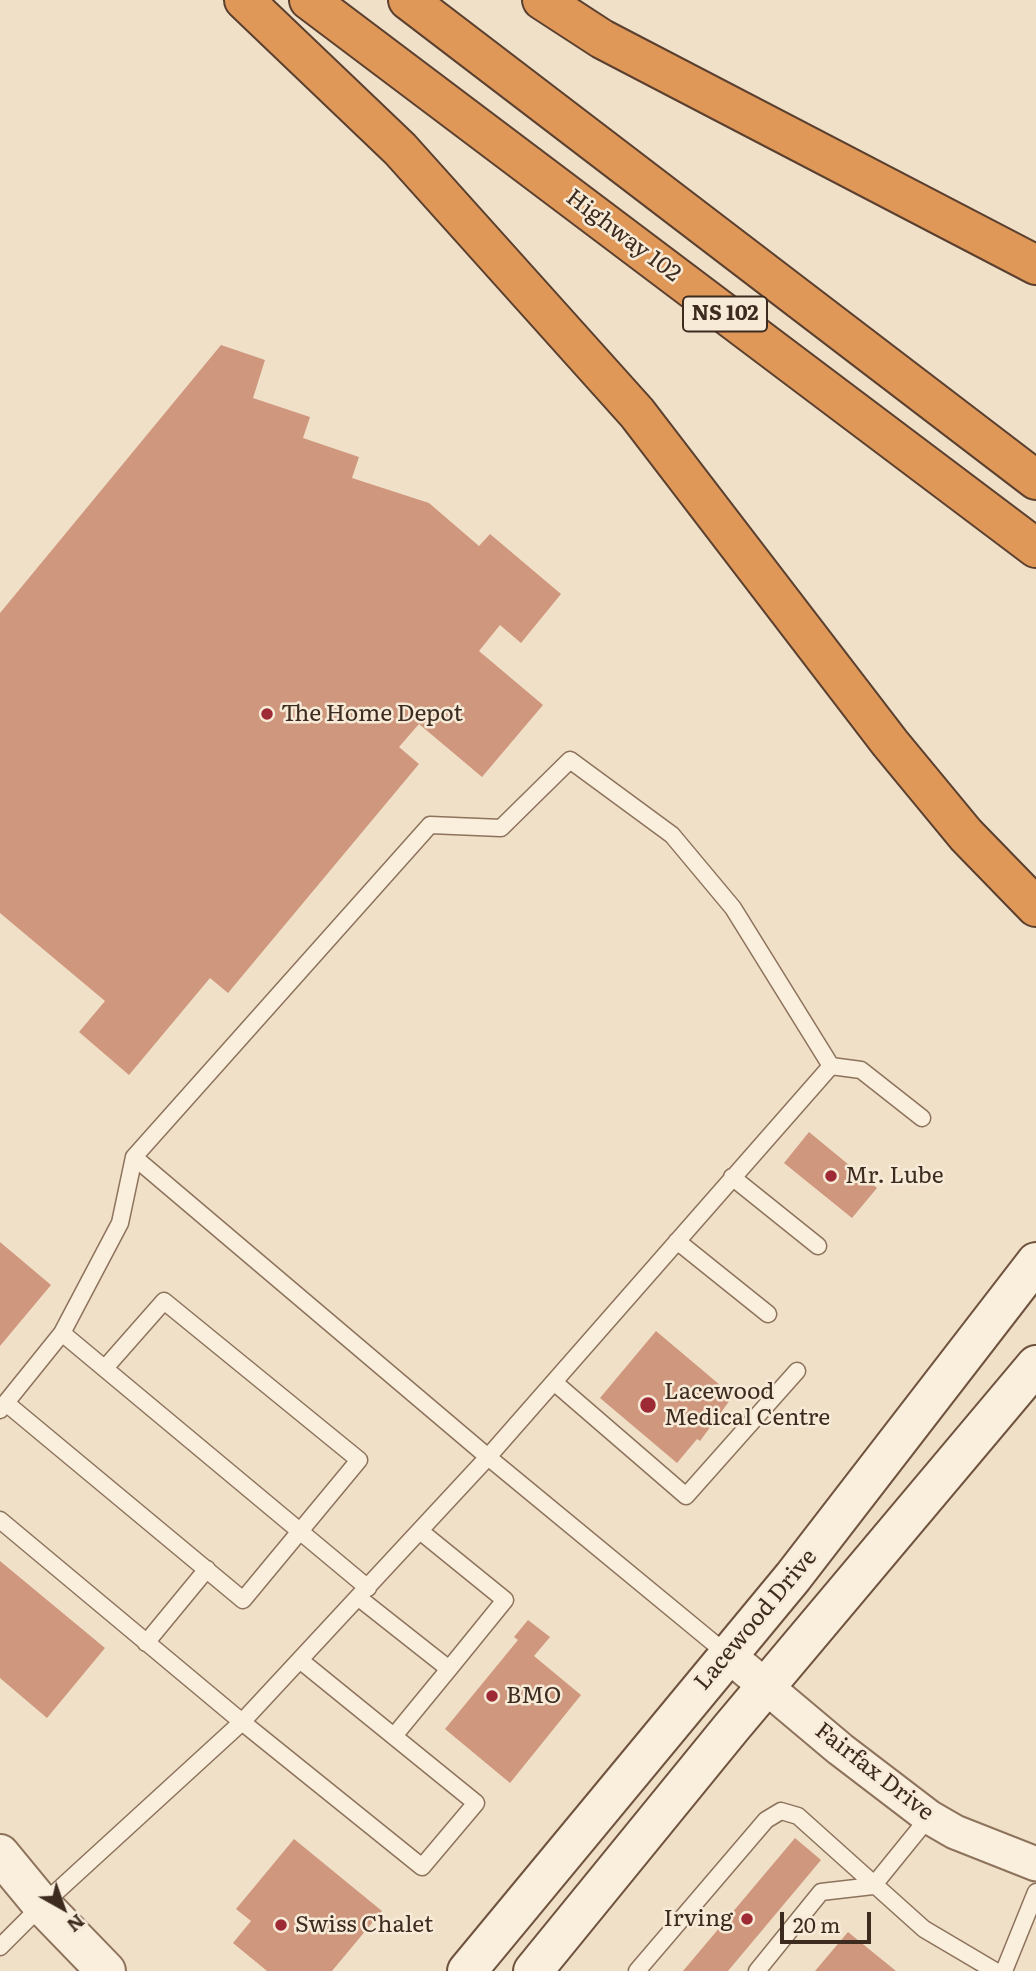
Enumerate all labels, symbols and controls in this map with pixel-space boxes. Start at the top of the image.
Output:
street label: Highway 102 [560,184,686,288]
road number: NS 102 [683,296,767,332]
place label: The Home Depot [281,700,463,728]
marker: The Home Depot [259,706,275,722]
place label: Mr. Lube [845,1162,944,1190]
marker: Mr. Lube [823,1168,839,1184]
place label: Lacewood Medical Centre [664,1378,830,1432]
marker: Lacewood Medical Centre [638,1395,658,1415]
street label: Lacewood Drive [689,1544,823,1696]
place label: BMO [506,1682,561,1710]
marker: BMO [484,1688,500,1704]
street label: Fairfax Drive [809,1717,939,1827]
north arrow [28,1873,98,1943]
scale bar [784,1898,875,1942]
place label: Irving [663,1905,733,1933]
text: N [61,1908,92,1940]
text: 20 m [793,1908,840,1939]
place label: Swiss Chalet [295,1911,433,1939]
marker: Irving [739,1911,755,1927]
marker: Swiss Chalet [273,1917,289,1933]

